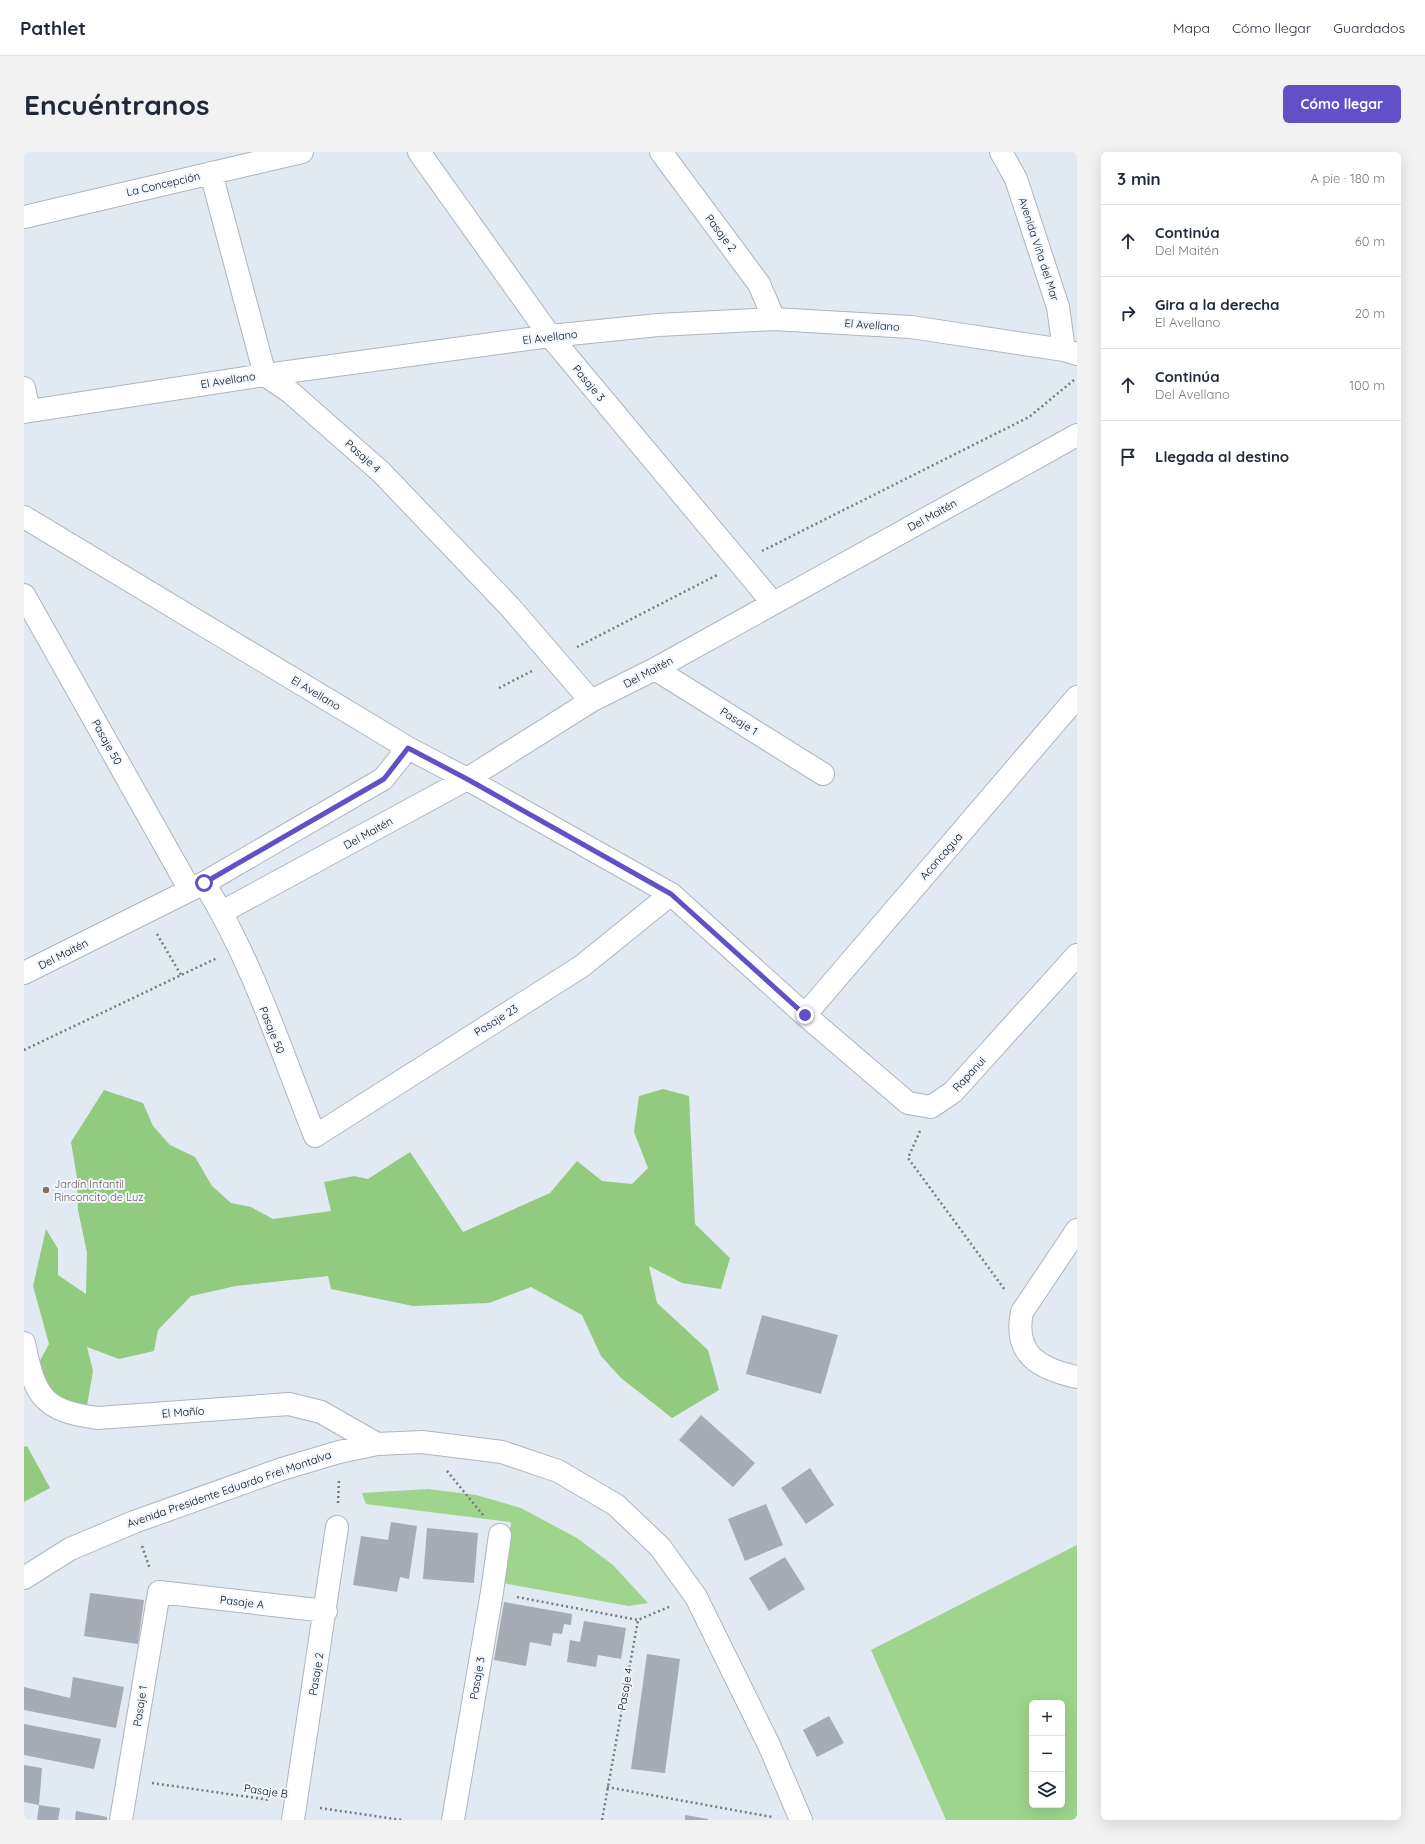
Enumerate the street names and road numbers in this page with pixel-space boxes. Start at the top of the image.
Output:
street label: La Concepción [125,169,201,199]
street label: Avenida Viña del Mar [1016,196,1063,303]
street label: Pasaje 2 [702,211,740,255]
street label: El Avellano [844,316,900,334]
street label: El Avellano [522,327,579,347]
street label: Pasaje 3 [570,362,608,404]
street label: El Avellano [200,369,257,391]
street label: Pasaje 4 [342,436,384,476]
street label: Del Maitén [905,496,959,534]
street label: Del Maitén [621,653,675,691]
street label: El Avellano [289,673,344,713]
street label: Pasaje 1 [718,704,760,738]
street label: Pasaje 50 [89,717,125,767]
street label: Del Maitén [341,814,395,852]
street label: Aconcagua [917,830,965,882]
street label: Del Maitén [36,935,90,973]
street label: Pasaje 23 [471,1001,521,1039]
street label: Pasaje 50 [256,1004,288,1056]
street label: Rapanui [949,1054,989,1094]
street label: El Mañío [161,1403,205,1420]
street label: Avenida Presidente Eduardo Frei Montalva [125,1447,333,1531]
street label: Pasaje A [219,1592,265,1612]
street label: Pasaje 2 [306,1651,326,1697]
street label: Pasaje 3 [466,1655,488,1700]
street label: Pasaje 4 [614,1666,636,1711]
street label: Pasaje 1 [130,1684,150,1728]
street label: Pasaje B [243,1781,289,1801]

